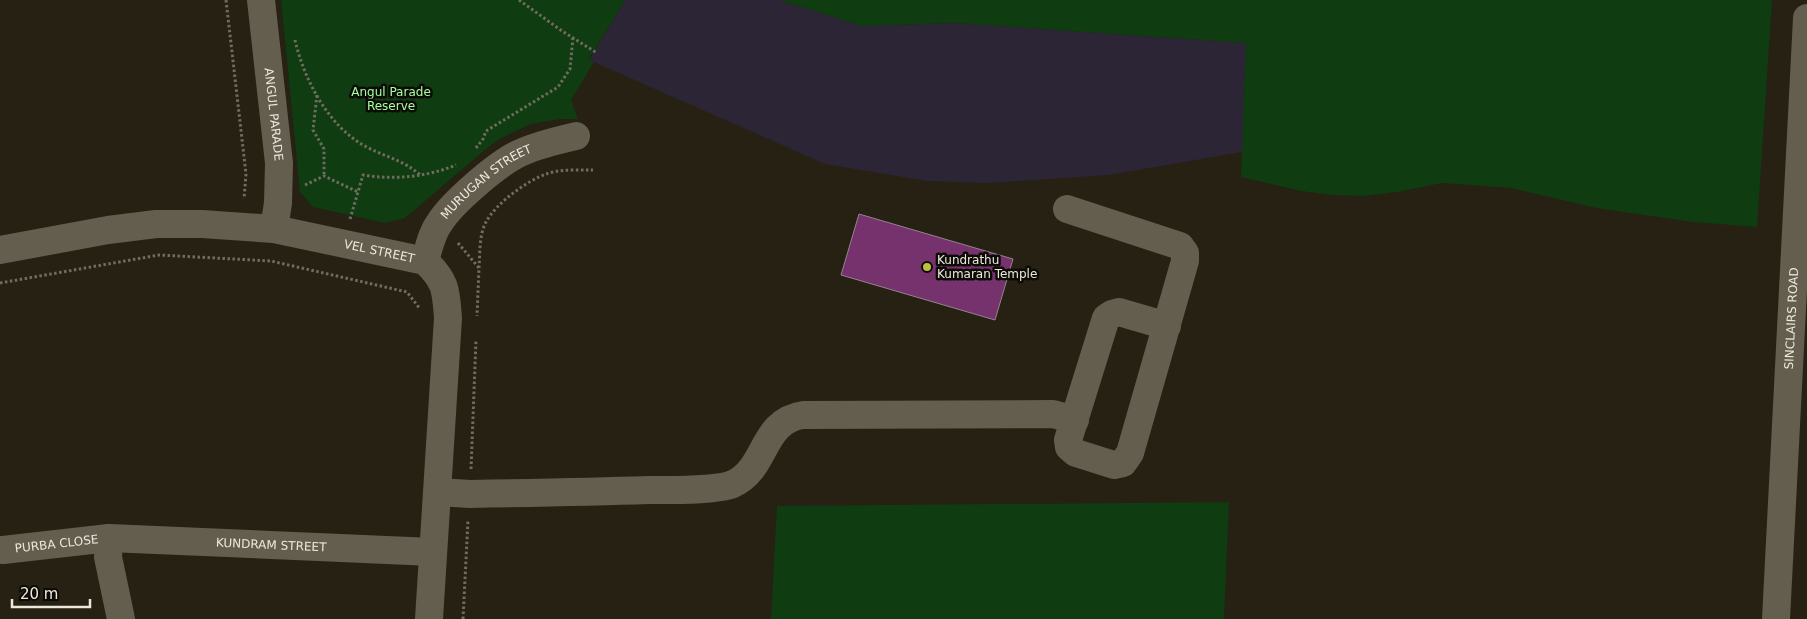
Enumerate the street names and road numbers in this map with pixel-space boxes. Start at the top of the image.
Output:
street label: ANGUL PARADE [262,67,286,162]
street label: MURUGAN STREET [438,142,534,222]
street label: VEL STREET [343,237,417,266]
street label: SINCLAIRS ROAD [1782,267,1801,370]
street label: PURBA CLOSE [14,532,99,556]
street label: KUNDRAM STREET [216,536,327,554]

